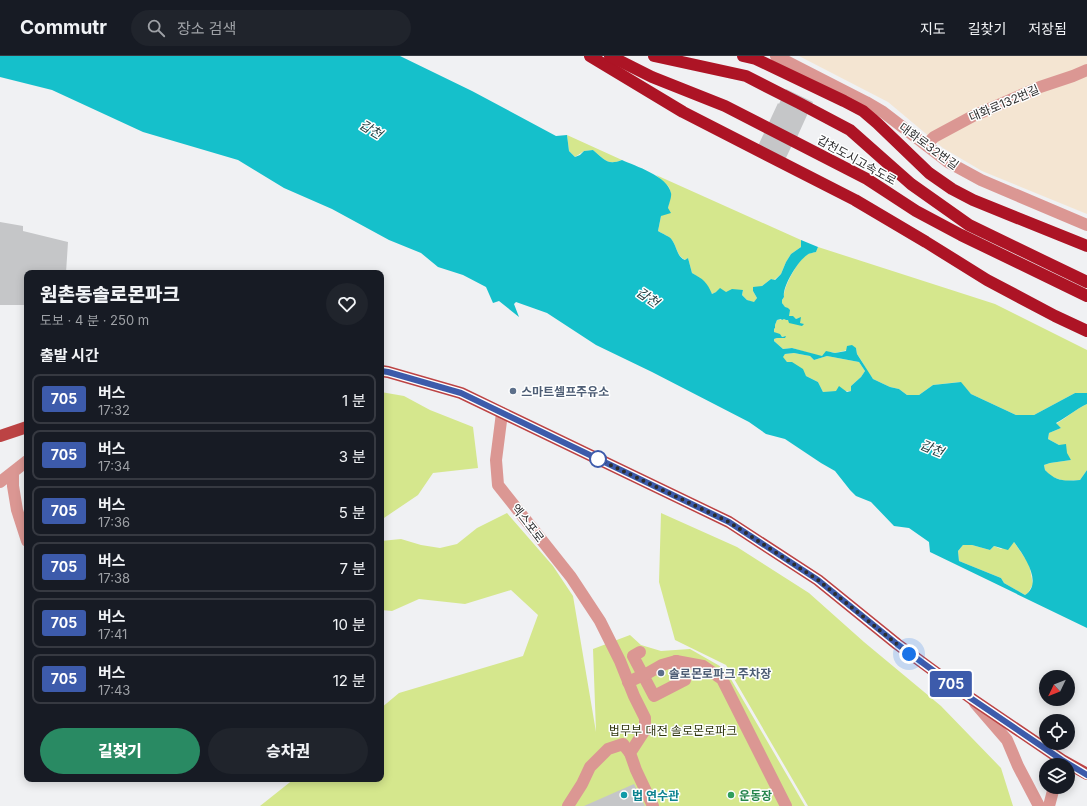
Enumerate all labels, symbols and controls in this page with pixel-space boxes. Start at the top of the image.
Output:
search box [131,10,411,46]
text: Commutr [20,16,107,39]
icon: search [145,17,167,39]
text: 장소 검색 [177,19,236,38]
text: 지도 [920,20,946,37]
text: 길찾기 [968,20,1006,37]
text: 저장됨 [1028,20,1067,37]
street label: 대화로132번길 [967,81,1041,125]
water label: 갑천 [357,116,386,143]
street label: 대화로32번길 [896,119,962,173]
street label: 갑천도시고속도로 [815,132,899,188]
text: 원촌동솔로몬파크 [40,283,180,306]
button: heart [326,283,368,325]
water label: 갑천 [634,284,663,311]
text: 도보 · 4 분 · 250 m [40,312,149,328]
text: 출발 시간 [40,346,99,365]
text: 버스 [98,383,126,402]
place label: 스마트셀프주유소 [521,384,609,399]
marker: 스마트셀프주유소 [508,386,518,396]
text: 705 [51,390,77,407]
text: 1 분 [342,391,366,410]
text: 17:32 [98,402,130,418]
water label: 갑천 [918,436,947,460]
text: 버스 [98,439,126,458]
text: 705 [51,446,77,463]
text: 3 분 [339,447,366,466]
unlabelled marker [589,450,607,468]
text: 17:34 [98,458,130,474]
text: 버스 [98,495,126,514]
street label: 엑스포로 [508,501,548,545]
text: 705 [51,502,77,519]
text: 5 분 [339,503,366,522]
text: 17:36 [98,514,130,530]
text: 버스 [98,551,126,570]
text: 705 [51,558,77,575]
text: 7 분 [339,559,366,578]
text: 17:38 [98,570,130,586]
text: 버스 [98,607,126,626]
text: 705 [51,614,77,631]
text: 10 분 [332,615,366,634]
text: 17:41 [98,626,127,642]
your location [899,644,919,664]
text: 버스 [98,663,126,682]
place label: 솔로몬로파크 주차장 [669,666,771,681]
marker: 솔로몬로파크 주차장 [656,668,666,678]
text: 705 [51,670,77,687]
north arrow [1039,670,1075,706]
map controls [1039,670,1075,794]
text: 12 분 [333,671,366,690]
line badge: 705 [928,671,974,697]
text: 705 [938,675,964,692]
text: 17:43 [98,682,130,698]
button: locate [1039,714,1075,750]
park label: 법무부 대전 솔로몬로파크 [609,723,737,738]
button: 길찾기 [40,728,200,774]
button: 승차권 [208,728,368,774]
button: layers [1039,758,1075,794]
place label: 법 연수관 [632,788,679,803]
place label: 운동장 [739,788,772,803]
marker: 법 연수관 [619,790,629,800]
marker: 운동장 [726,790,736,800]

